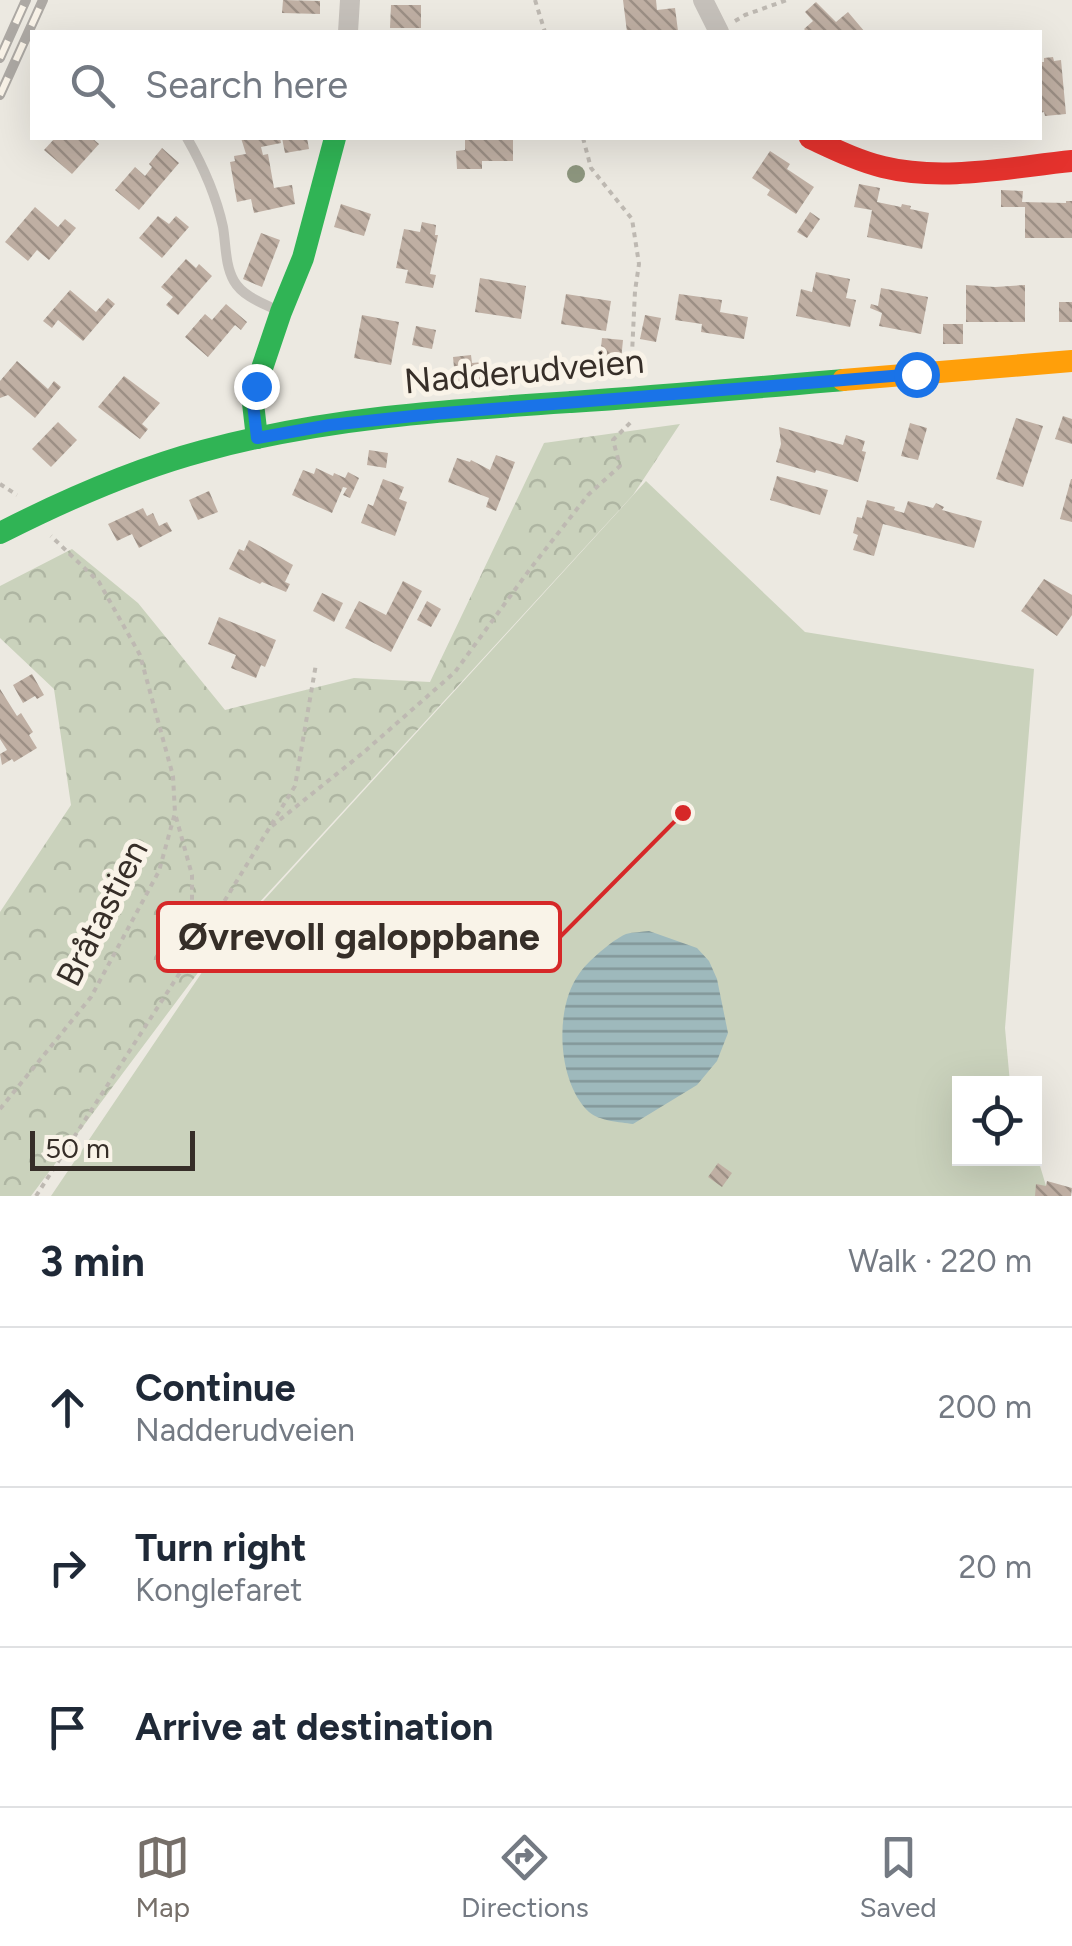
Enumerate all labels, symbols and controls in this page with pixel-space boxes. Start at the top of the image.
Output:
search box [30,30,1042,140]
icon: search [65,58,120,113]
text: Search here [145,62,348,108]
street label: Nadderudveien [402,340,646,402]
route start [894,352,940,398]
route end [234,364,280,410]
street label: Bråtastien [47,833,157,993]
callout: Øvrevoll galoppbane [158,903,560,971]
text: Øvrevoll galoppbane [178,914,540,960]
map controls [952,1076,1042,1166]
button: locate [952,1076,1042,1166]
scale bar [30,1126,195,1170]
text: 50 m [45,1131,110,1165]
text: 3 min [40,1236,145,1287]
text: Walk · 220 m [848,1242,1032,1280]
text: Continue [135,1365,296,1411]
icon: ahead [40,1380,95,1435]
text: 200 m [938,1388,1032,1426]
text: Nadderudveien [135,1411,355,1449]
text: Turn right [135,1525,307,1571]
icon: right [40,1540,95,1595]
text: 20 m [958,1548,1032,1586]
text: Konglefaret [135,1571,302,1609]
icon: arrive [40,1700,95,1755]
text: Arrive at destination [135,1704,493,1750]
tab: Map [135,1830,190,1924]
tab: Directions [461,1830,589,1924]
tab: Saved [859,1830,937,1924]

